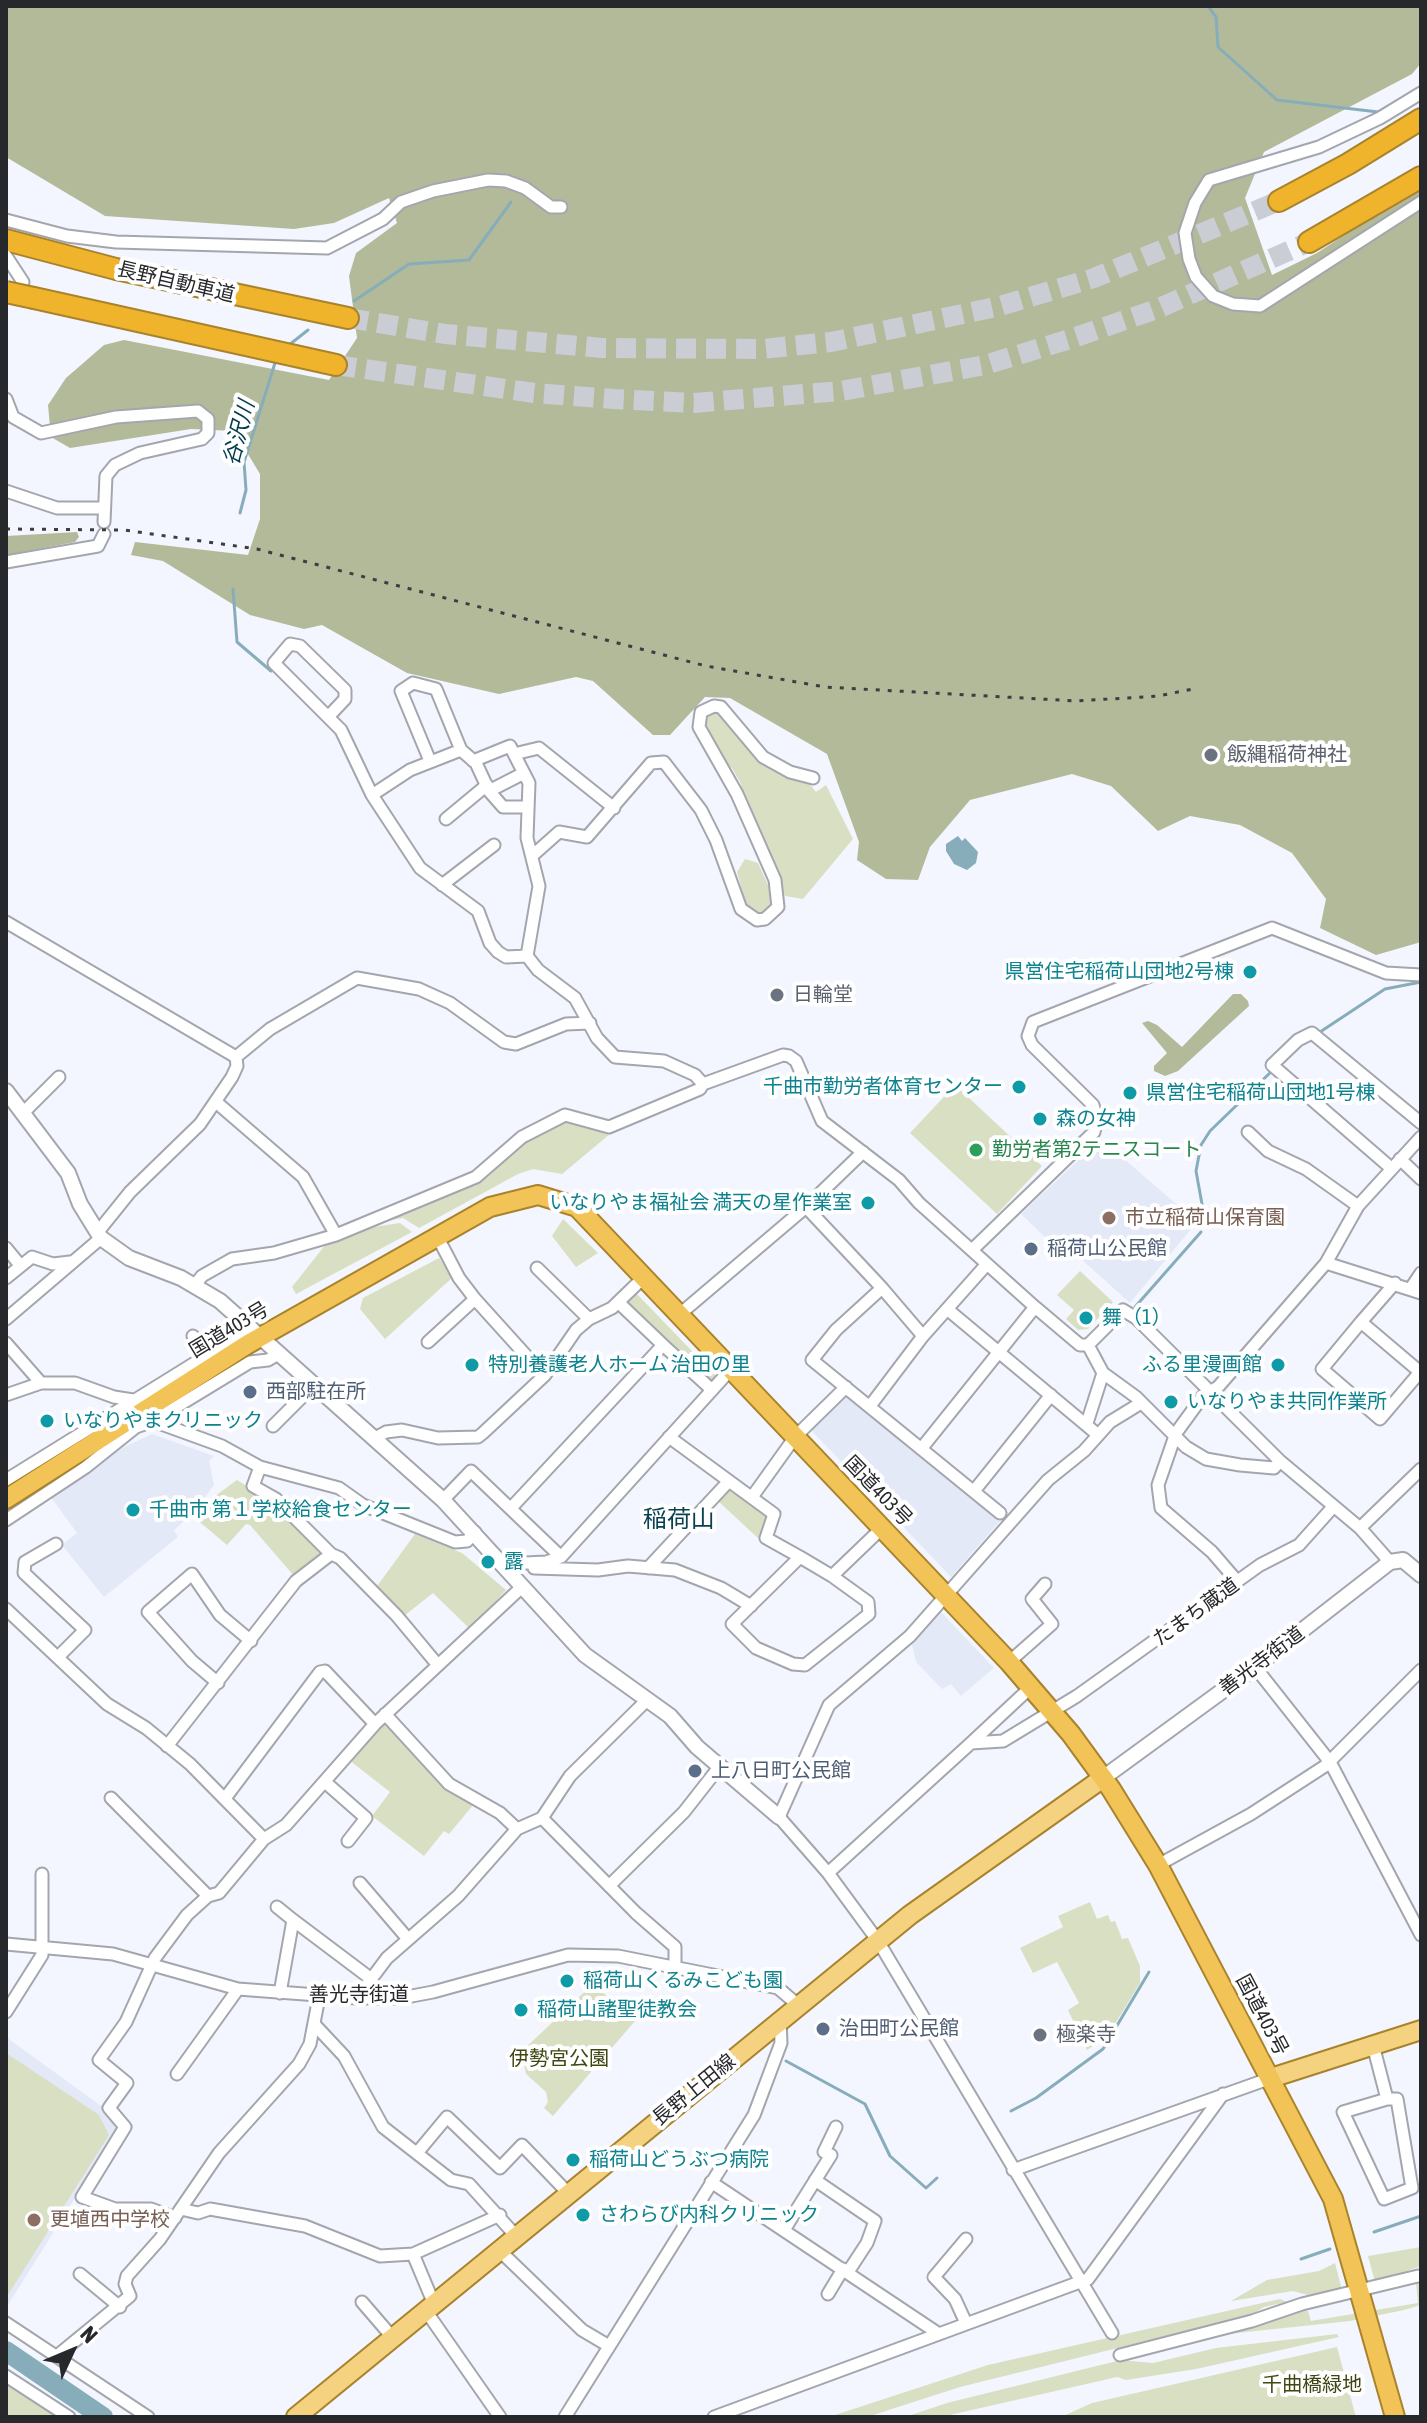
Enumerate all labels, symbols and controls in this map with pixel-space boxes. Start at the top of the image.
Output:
street label: 長野自動車道 [115,257,237,307]
water label: 谷沢川 [218,398,260,468]
place label: 飯縄稲荷神社 [1227,743,1347,767]
marker: 飯縄稲荷神社 [1202,746,1220,764]
place label: 県営住宅稲荷山団地2号棟 [1005,960,1234,984]
marker: 県営住宅稲荷山団地2号棟 [1241,963,1259,981]
place label: 日輪堂 [793,983,853,1007]
marker: 日輪堂 [768,986,786,1004]
place label: 千曲市勤労者体育センター [763,1075,1003,1099]
marker: 千曲市勤労者体育センター [1010,1078,1028,1096]
place label: 県営住宅稲荷山団地1号棟 [1146,1081,1375,1105]
marker: 県営住宅稲荷山団地1号棟 [1121,1084,1139,1102]
place label: 森の女神 [1056,1107,1136,1131]
marker: 森の女神 [1031,1110,1049,1128]
place label: 勤労者第2テニスコート [992,1138,1201,1162]
marker: 勤労者第2テニスコート [967,1141,985,1159]
place label: いなりやま福祉会 満天の星作業室 [549,1191,852,1215]
marker: いなりやま福祉会 満天の星作業室 [859,1194,877,1212]
place label: 市立稲荷山保育園 [1125,1206,1285,1230]
marker: 市立稲荷山保育園 [1100,1209,1118,1227]
place label: 稲荷山公民館 [1047,1237,1167,1261]
marker: 稲荷山公民館 [1022,1240,1040,1258]
street label: 国道403号 [185,1297,273,1363]
place label: 舞（1） [1102,1306,1171,1330]
marker: 舞（1） [1077,1309,1095,1327]
place label: 特別養護老人ホーム 治田の里 [488,1353,751,1377]
place label: ふる里漫画館 [1142,1353,1262,1377]
marker: 特別養護老人ホーム 治田の里 [463,1356,481,1374]
marker: ふる里漫画館 [1269,1356,1287,1374]
place label: 西部駐在所 [266,1380,366,1404]
marker: 西部駐在所 [241,1383,259,1401]
place label: いなりやま共同作業所 [1187,1390,1387,1414]
marker: いなりやま共同作業所 [1162,1393,1180,1411]
place label: いなりやまクリニック [63,1409,263,1433]
marker: いなりやまクリニック [38,1412,56,1430]
street label: 国道403号 [839,1451,917,1531]
place label: 千曲市 第１学校給食センター [149,1498,412,1522]
marker: 千曲市 第１学校給食センター [124,1501,142,1519]
district label: 稲荷山 [643,1505,715,1533]
place label: 露 [504,1550,524,1574]
marker: 露 [479,1553,497,1571]
street label: たまち蔵道 [1148,1573,1244,1651]
street label: 善光寺街道 [1215,1621,1309,1701]
place label: 上八日町公民館 [711,1759,851,1783]
marker: 上八日町公民館 [686,1762,704,1780]
place label: 稲荷山くるみこども園 [583,1969,783,1993]
street label: 国道403号 [1231,1970,1293,2060]
marker: 稲荷山くるみこども園 [558,1972,576,1990]
street label: 善光寺街道 [309,1983,409,2007]
place label: 稲荷山諸聖徒教会 [537,1998,697,2022]
marker: 稲荷山諸聖徒教会 [512,2001,530,2019]
place label: 治田町公民館 [839,2017,959,2041]
marker: 治田町公民館 [814,2020,832,2038]
place label: 極楽寺 [1056,2023,1116,2047]
marker: 極楽寺 [1031,2026,1049,2044]
park label: 伊勢宮公園 [509,2047,609,2071]
street label: 長野上田線 [648,2049,740,2131]
place label: 稲荷山どうぶつ病院 [589,2148,769,2172]
marker: 稲荷山どうぶつ病院 [564,2151,582,2169]
place label: さわらび内科クリニック [599,2203,819,2227]
marker: さわらび内科クリニック [574,2206,592,2224]
place label: 更埴西中学校 [50,2208,170,2232]
marker: 更埴西中学校 [25,2211,43,2229]
north arrow [32,2311,112,2391]
text: N [75,2321,103,2348]
park label: 千曲橋緑地 [1262,2373,1362,2397]

